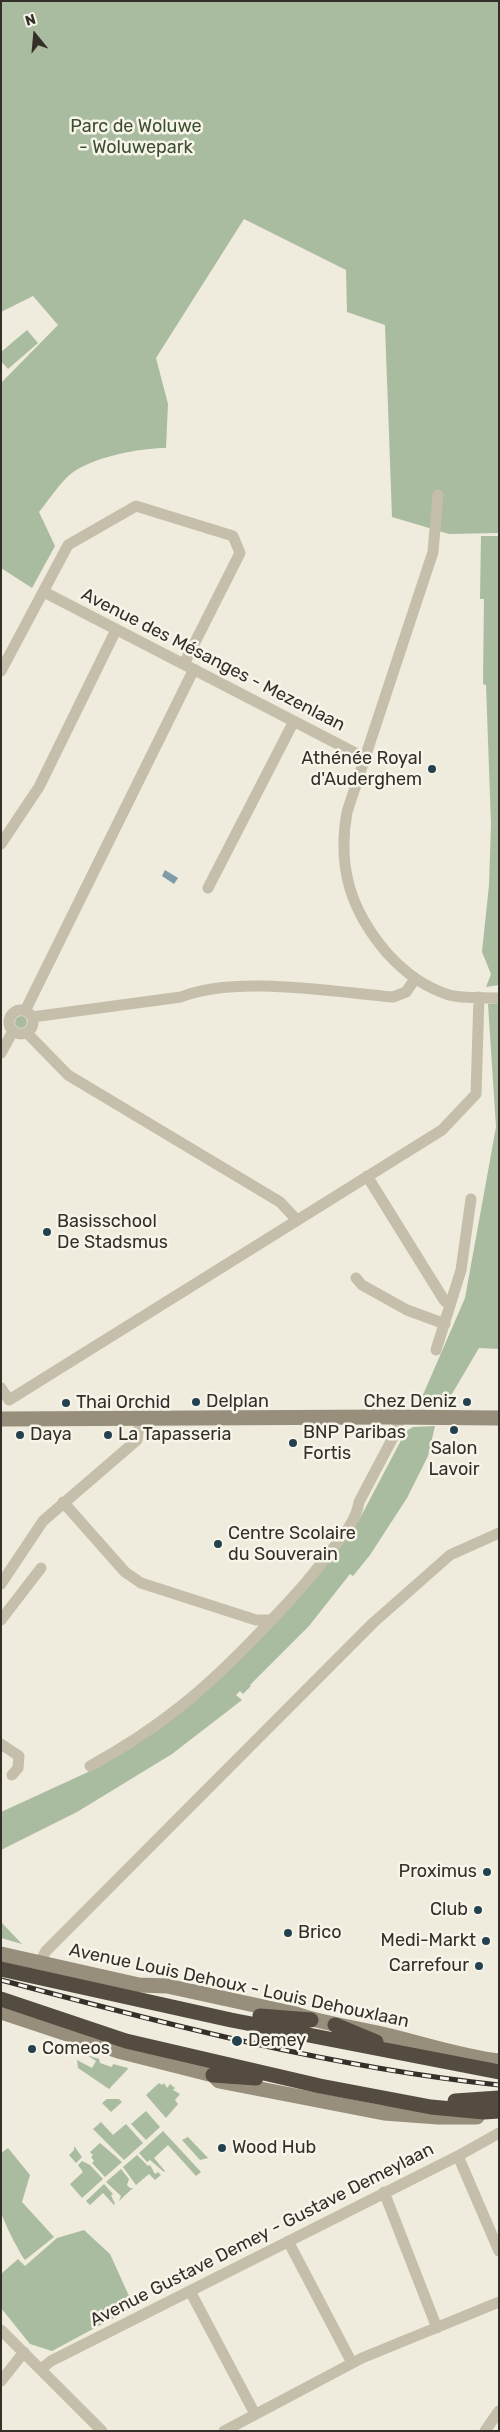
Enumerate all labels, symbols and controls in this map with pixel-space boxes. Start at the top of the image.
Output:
north arrow [10,10,60,60]
text: N [23,11,38,30]
park label: Parc de Woluwe - Woluwepark [70,116,202,158]
street label: Avenue des Mésanges - Mezenlaan [77,584,349,736]
place label: Athénée Royal d'Auderghem [301,748,422,791]
marker: Athénée Royal d'Auderghem [426,763,438,775]
place label: Basisschool De Stadsmus [57,1211,168,1254]
marker: Basisschool De Stadsmus [41,1226,53,1238]
place label: Delplan [206,1391,269,1413]
place label: Chez Deniz [364,1391,457,1413]
place label: Thai Orchid [76,1392,171,1414]
marker: Delplan [190,1396,202,1408]
marker: Chez Deniz [461,1396,473,1408]
marker: Thai Orchid [60,1397,72,1409]
place label: BNP Paribas Fortis [303,1422,406,1465]
place label: Daya [30,1424,72,1446]
place label: La Tapasseria [118,1424,231,1446]
marker: Salon Lavoir [448,1424,460,1436]
marker: Daya [14,1429,26,1441]
marker: La Tapasseria [102,1429,114,1441]
marker: BNP Paribas Fortis [287,1437,299,1449]
place label: Salon Lavoir [428,1438,480,1480]
place label: Centre Scolaire du Souverain [228,1523,356,1566]
marker: Centre Scolaire du Souverain [212,1538,224,1550]
place label: Proximus [399,1861,477,1883]
marker: Proximus [481,1866,493,1878]
place label: Club [430,1899,468,1921]
marker: Club [472,1904,484,1916]
place label: Brico [298,1922,341,1944]
marker: Brico [282,1927,294,1939]
place label: Medi-Markt [381,1930,476,1952]
marker: Medi-Markt [480,1935,492,1947]
street label: Avenue Louis Dehoux - Louis Dehouxlaan [67,1939,411,2033]
place label: Carrefour [389,1955,469,1977]
marker: Carrefour [473,1960,485,1972]
place label: Demey [248,2030,306,2052]
marker: Demey [230,2034,244,2048]
place label: Comeos [42,2038,110,2060]
marker: Comeos [26,2043,38,2055]
place label: Wood Hub [232,2137,316,2159]
street label: Avenue Gustave Demey - Gustave Demeylaan [87,2138,437,2332]
marker: Wood Hub [216,2142,228,2154]

